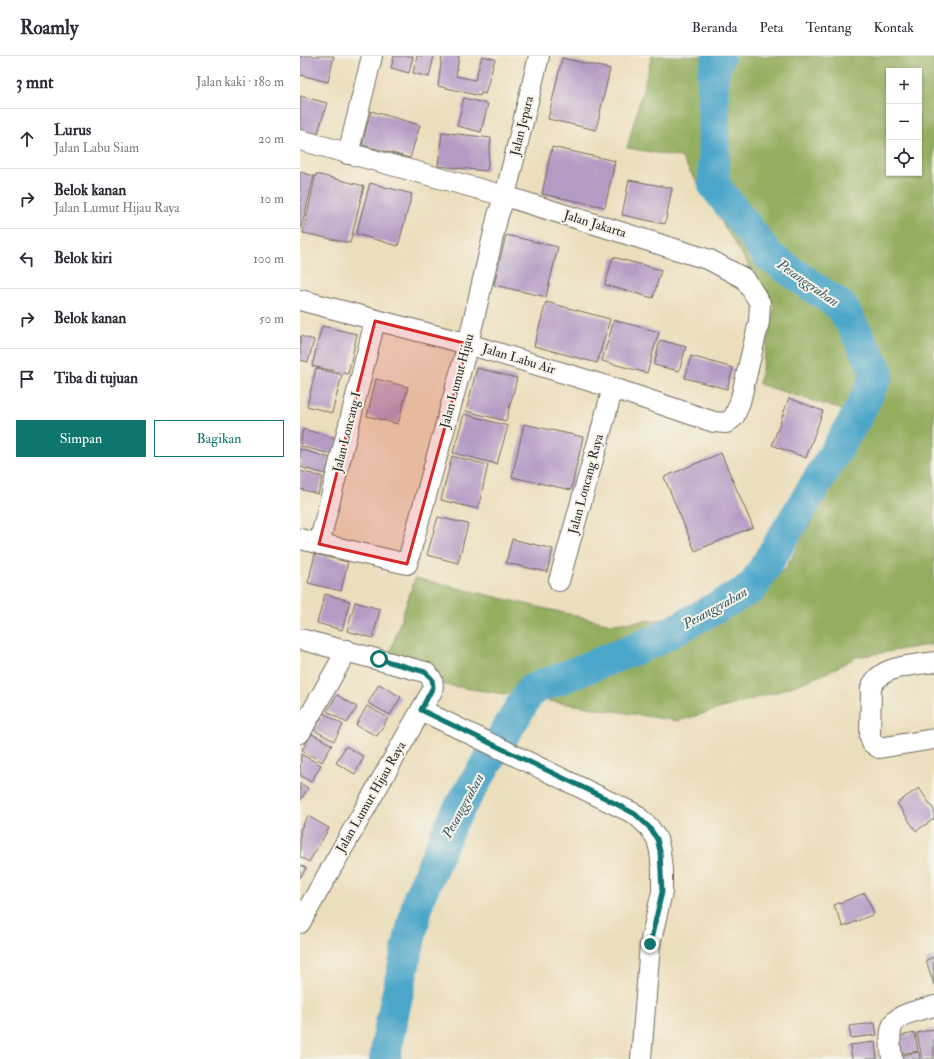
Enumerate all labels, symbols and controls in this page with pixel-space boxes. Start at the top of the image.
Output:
text: Roamly [20,16,78,40]
text: Beranda [692,19,738,36]
text: Peta [760,19,784,36]
text: Tentang [806,19,852,36]
text: Kontak [874,19,914,36]
map controls [886,68,922,176]
button: + [886,68,922,104]
text: 3 mnt [16,72,53,93]
text: Jalan kaki · 180 m [196,74,284,90]
street label: Jalan Jepara [507,94,538,159]
button: − [886,104,922,140]
text: Lurus [54,121,91,140]
icon: ahead [16,128,38,150]
text: 20 m [258,131,284,147]
text: Jalan Labu Siam [54,140,139,156]
button: locate [886,140,922,176]
text: Belok kanan [54,181,126,200]
icon: right [16,188,38,210]
text: 10 m [260,191,284,207]
text: Jalan Lumut Hijau Raya [54,200,180,216]
street label: Jalan Jakarta [561,207,629,241]
icon: left [16,248,38,270]
text: Belok kiri [54,249,112,268]
text: 100 m [253,251,284,267]
water label: Pesanggrahan [773,255,842,311]
icon: right [16,308,38,330]
text: Belok kanan [54,309,126,328]
text: 50 m [259,311,284,327]
street label: Jalan Lumut Hijau [436,332,477,431]
street label: Jalan Labu Air [480,340,558,378]
icon: arrive [16,368,38,390]
text: Tiba di tujuan [54,369,138,388]
street label: Jalan Loncang I [329,390,365,475]
button: Simpan [16,420,146,457]
button: Bagikan [154,420,284,457]
street label: Jalan Loncang Raya [565,432,608,537]
water label: Pesanggrahan [679,583,751,633]
route start [370,650,388,668]
street label: Jalan Lumut Hijau Raya [332,738,411,857]
water label: Pesanggrahan [438,770,488,842]
route end [641,935,659,953]

